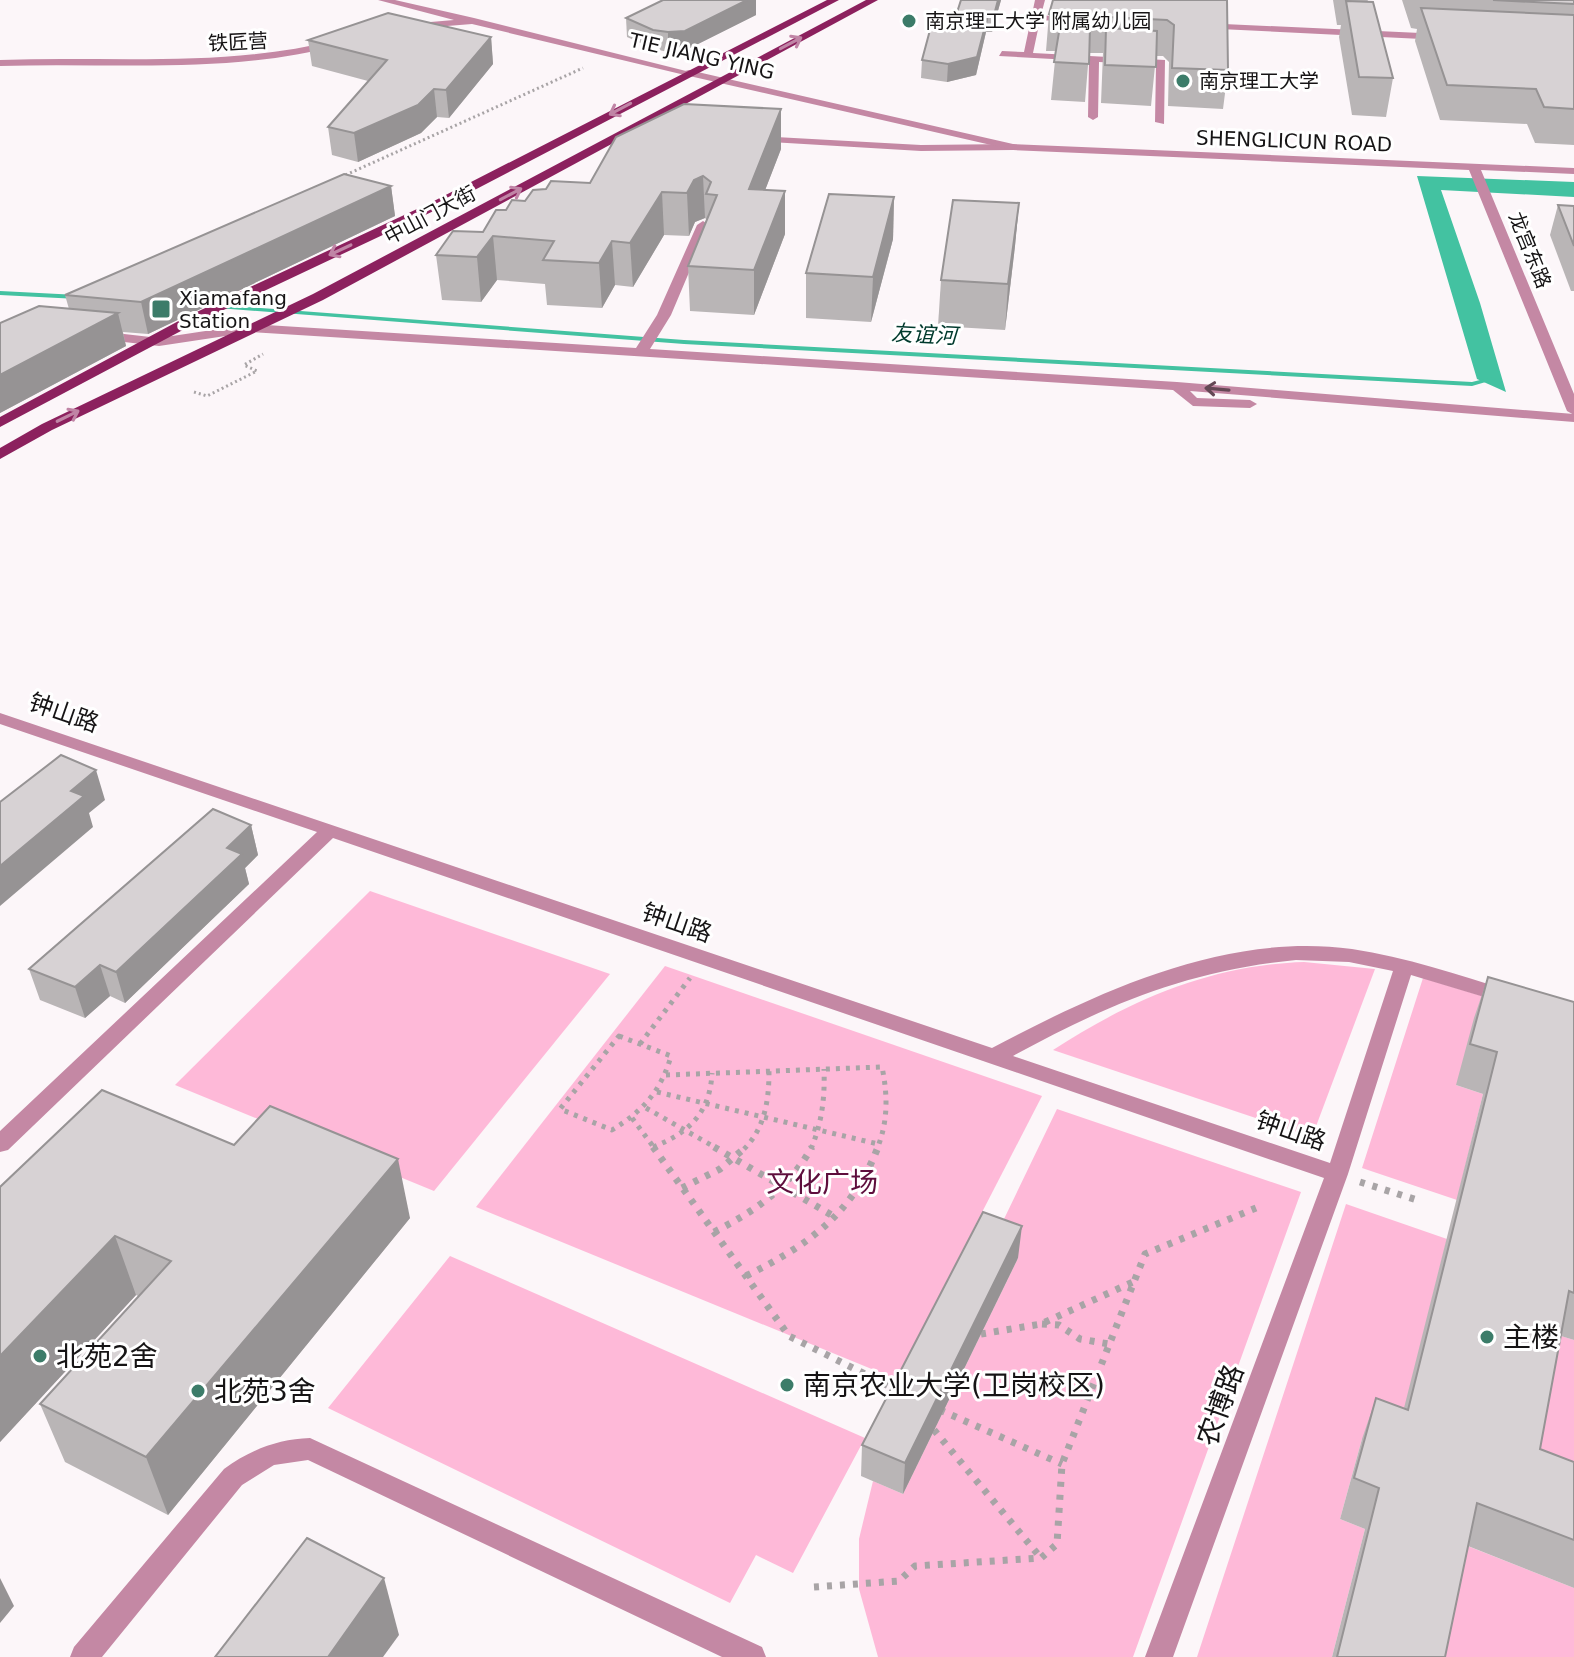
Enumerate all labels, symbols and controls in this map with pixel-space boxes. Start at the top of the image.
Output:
place label: 南京理工大学 附属幼儿园 [925,9,1151,33]
marker: 南京理工大学 附属幼儿园 [900,12,918,30]
street label: TIE JIANG YING [626,27,777,84]
street label: 铁匠营 [207,28,269,56]
one-way arrow [778,35,802,51]
place label: 南京理工大学 [1199,69,1319,93]
marker: 南京理工大学 [1174,72,1192,90]
one-way arrow [609,101,632,117]
street label: SHENGLICUN ROAD [1196,126,1392,156]
street label: 中山门大街 [380,181,480,249]
one-way arrow [498,186,522,202]
street label: 龙宫东路 [1504,208,1556,292]
one-way arrow [328,243,352,258]
place label: Xiamafang Station [179,286,287,333]
marker: Xiamafang Station [150,298,172,320]
water label: 友谊河 [890,320,962,349]
one-way arrow [1204,381,1231,396]
one-way arrow [56,408,80,423]
street label: 钟山路 [25,688,103,738]
street label: 钟山路 [638,898,716,948]
street label: 钟山路 [1252,1106,1330,1156]
park label: 文化广场 [766,1166,878,1199]
place label: 主楼 [1503,1321,1559,1354]
marker: 主楼 [1478,1328,1496,1346]
place label: 北苑2舍 [56,1340,158,1373]
marker: 北苑2舍 [31,1347,49,1365]
street label: 农博路 [1191,1360,1250,1450]
place label: 南京农业大学(卫岗校区) [803,1369,1105,1402]
place label: 北苑3舍 [214,1375,316,1408]
marker: 南京农业大学(卫岗校区) [778,1376,796,1394]
marker: 北苑3舍 [189,1382,207,1400]

